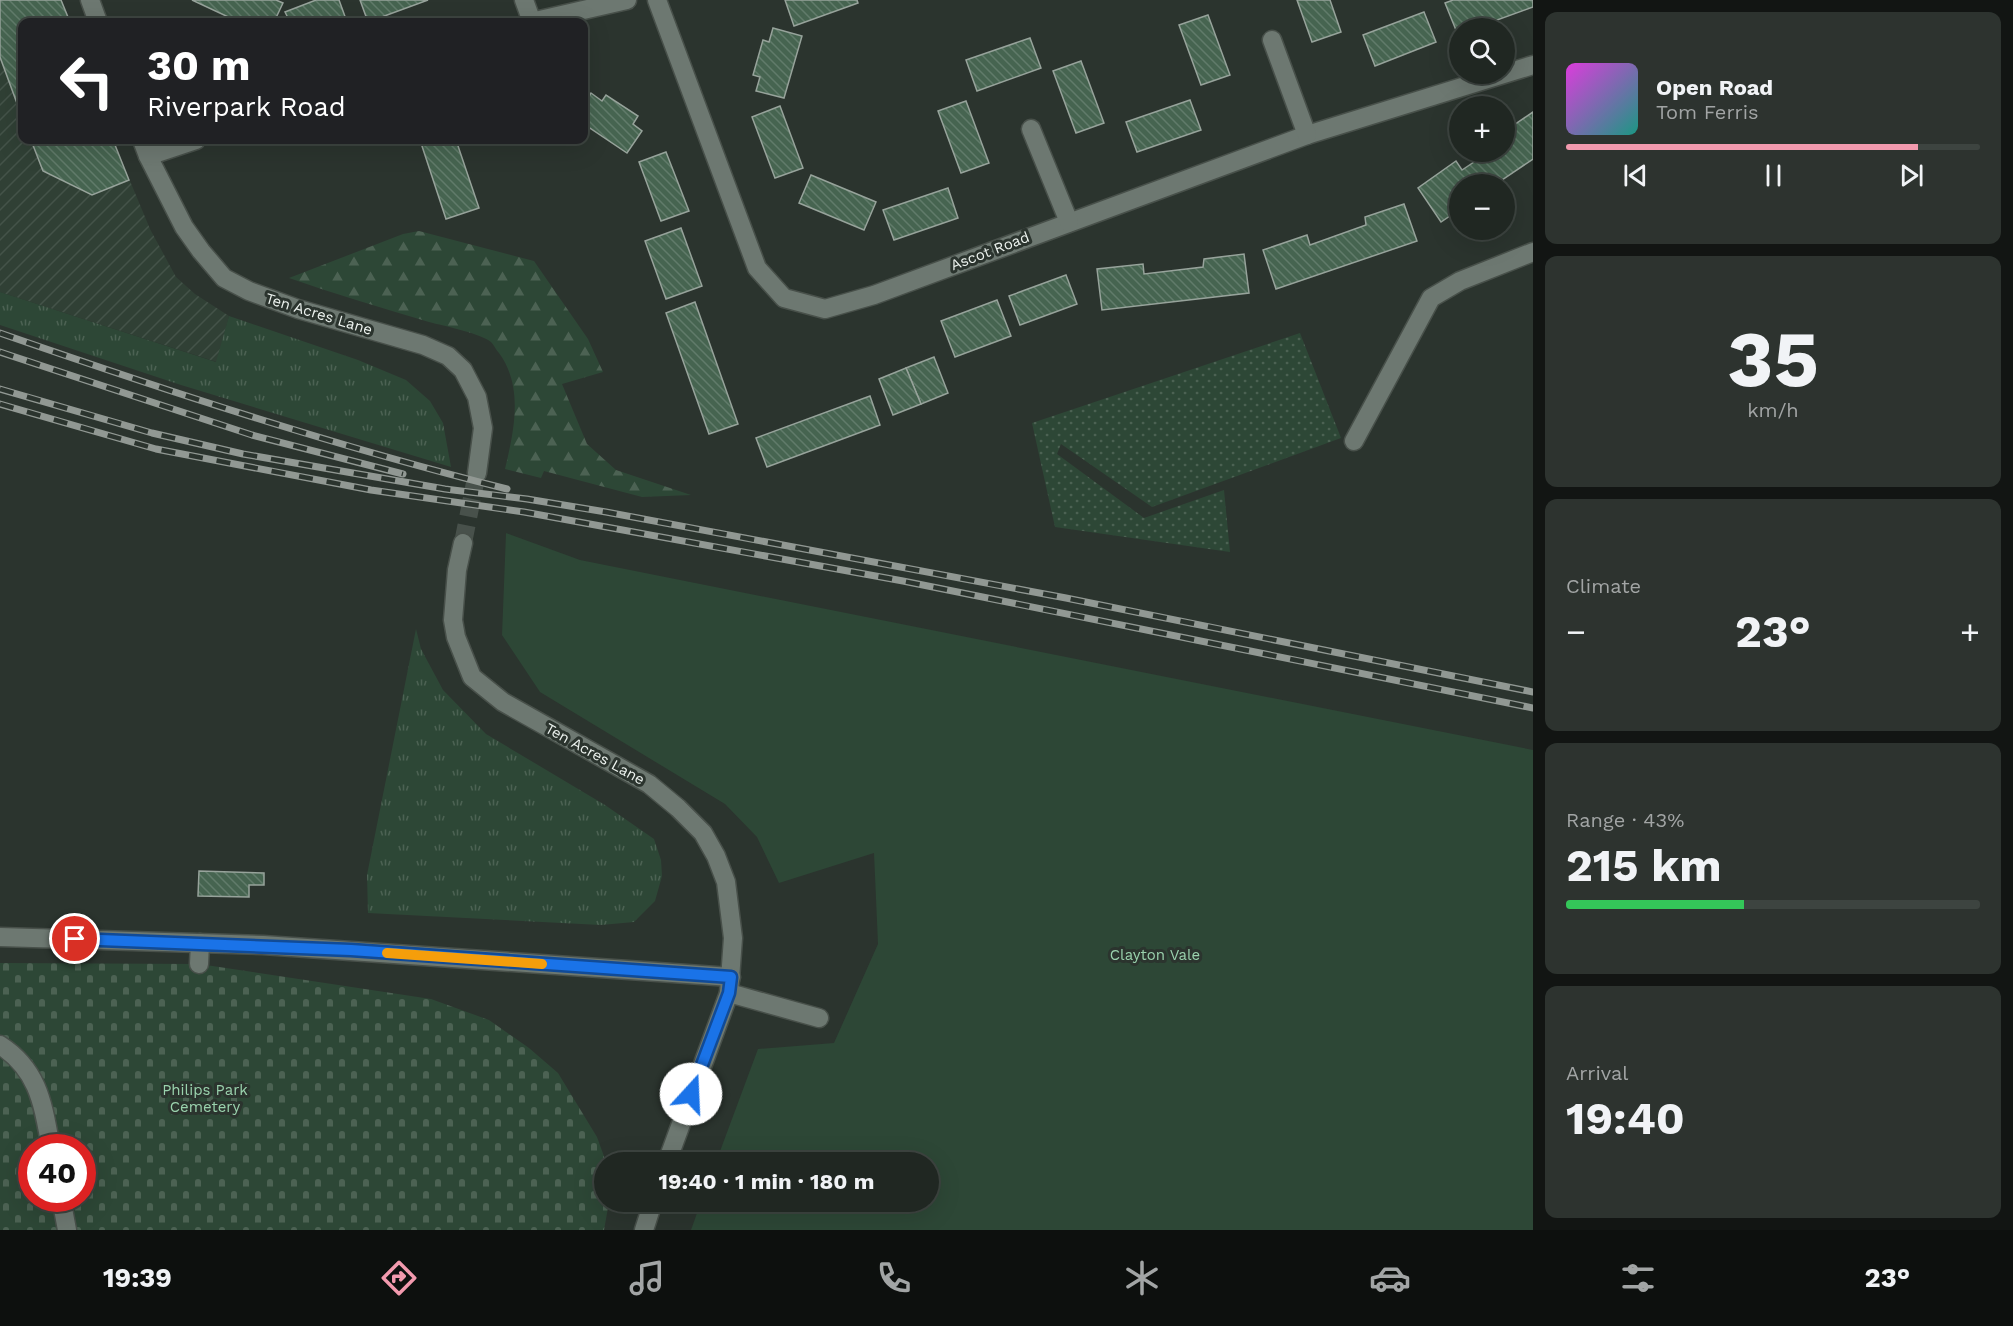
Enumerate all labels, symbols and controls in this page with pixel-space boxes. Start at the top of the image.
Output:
map controls [1449,18,1515,240]
button: search [1449,18,1515,84]
text: 30 m [147,41,251,90]
icon: left [48,42,126,120]
text: Open Road [1656,75,1773,100]
text: Riverpark Road [147,91,346,123]
button: + [1449,96,1515,162]
text: Tom Ferris [1656,100,1759,124]
icon: previous [1619,159,1652,192]
icon: pause [1757,159,1790,192]
icon: next [1895,159,1928,192]
button: − [1449,174,1515,240]
street label: Ascot Road [948,228,1032,274]
street label: Ten Acres Lane [263,289,375,339]
text: 35 [1727,313,1819,405]
text: km/h [1747,398,1799,422]
text: Climate [1566,574,1641,598]
text: 23° [1735,605,1811,658]
text: − [1566,612,1586,651]
text: + [1960,612,1980,651]
street label: Ten Acres Lane [542,719,648,789]
text: Range · 43% [1566,808,1684,832]
text: 215 km [1566,839,1722,892]
pin [49,913,100,964]
icon: arrive [58,922,91,955]
park label: Clayton Vale [1110,946,1200,964]
text: Arrival [1566,1061,1628,1085]
position arrow [659,1062,723,1126]
park label: Philips Park Cemetery [162,1081,248,1116]
text: 19:40 [1566,1092,1685,1145]
speed limit sign: 40 [18,1134,96,1212]
text: 19:40 · 1 min · 180 m [659,1169,874,1194]
icon: directions [378,1257,420,1299]
icon: music [626,1257,668,1299]
icon: phone [873,1257,915,1299]
icon: climate [1121,1257,1163,1299]
icon: car [1369,1257,1411,1299]
icon: filters [1617,1257,1659,1299]
text: 19:39 [103,1262,172,1294]
text: 23° [1865,1262,1910,1294]

